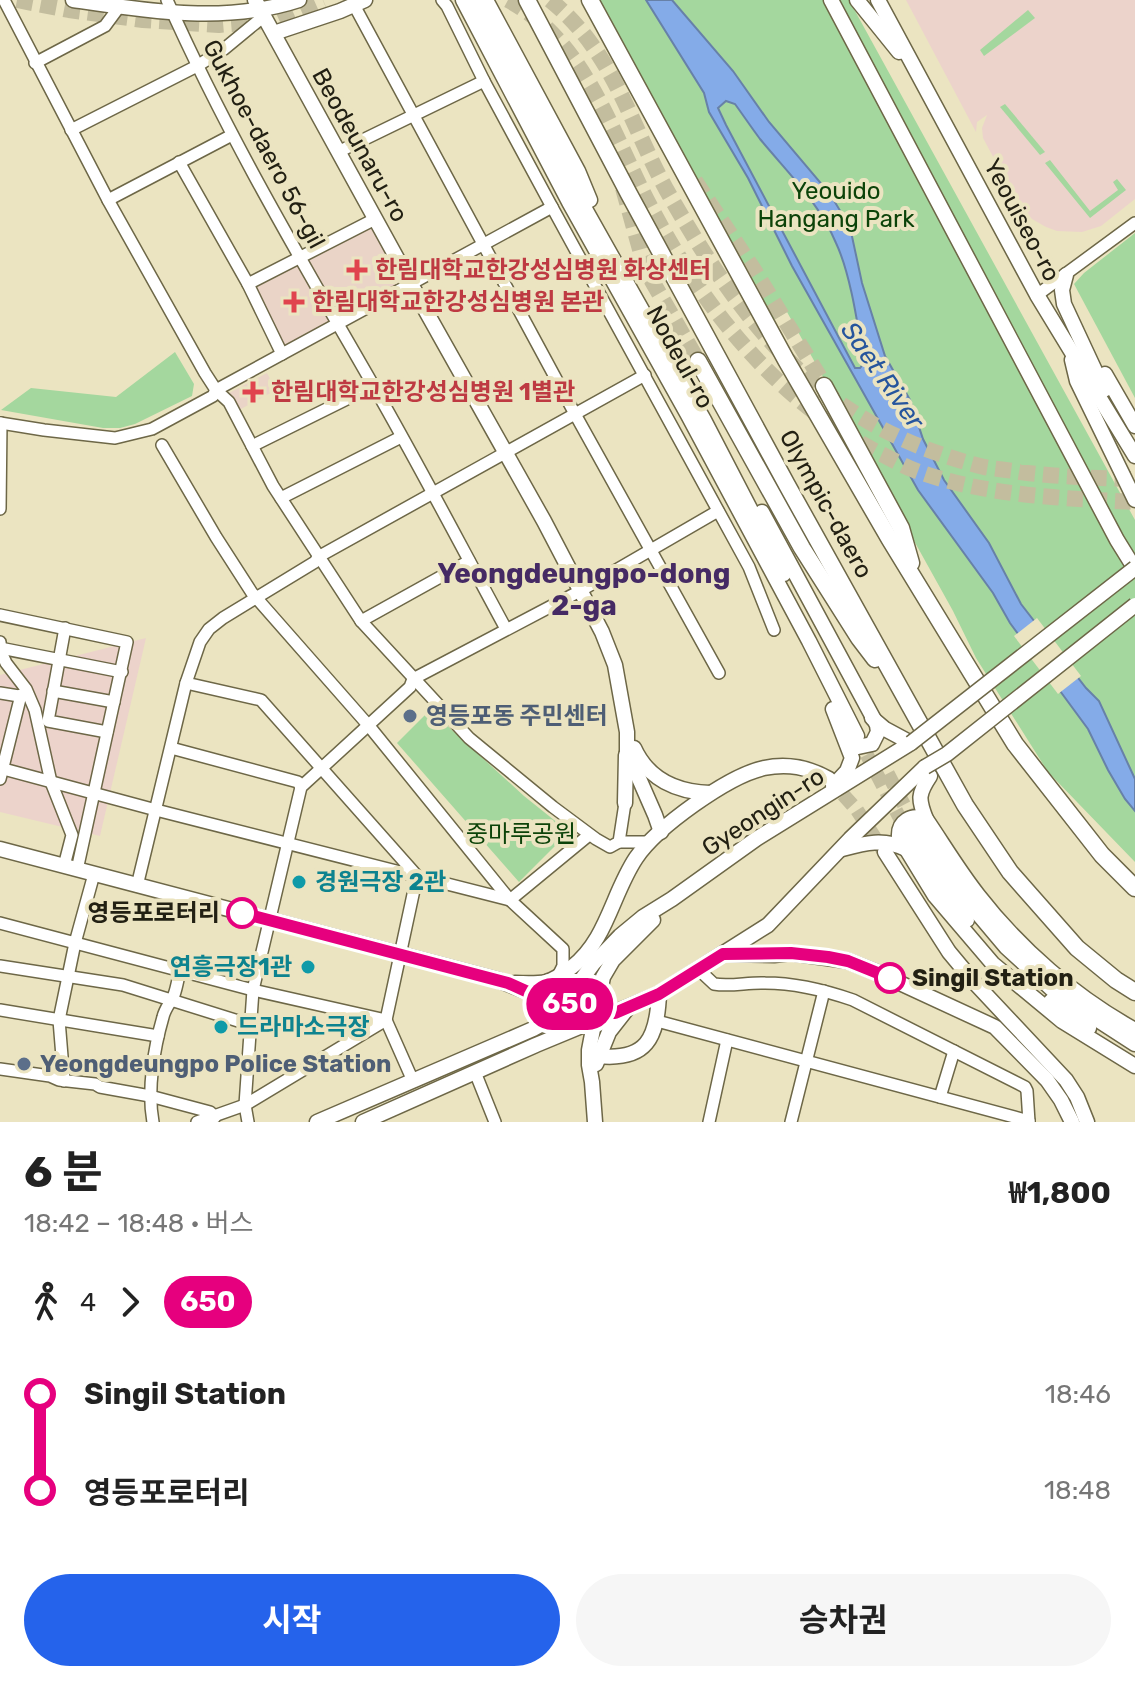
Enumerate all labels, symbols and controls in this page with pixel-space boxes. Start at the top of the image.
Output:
street label: Gukhoe-daero 56-gil [197,35,331,253]
street label: Beodeunaru-ro [306,63,414,227]
street label: Yeouiseo-ro [978,154,1066,286]
park label: Yeouido Hangang Park [757,177,915,233]
place label: 한림대학교한강성심병원 화상센터 [375,256,711,284]
marker: 한림대학교한강성심병원 화상센터 [346,259,368,281]
place label: 한림대학교한강성심병원 본관 [312,288,604,316]
marker: 한림대학교한강성심병원 본관 [283,291,305,313]
street label: Nodeul-ro [640,301,720,413]
water label: Saet River [834,316,931,436]
place label: 한림대학교한강성심병원 1별관 [271,378,575,406]
marker: 한림대학교한강성심병원 1별관 [242,381,264,403]
street label: Olympic-daero [774,425,878,583]
district label: Yeongdeungpo-dong 2-ga [438,557,730,622]
place label: 영등포동 주민센터 [426,702,608,730]
marker: 영등포동 주민센터 [401,707,419,725]
street label: Gyeongin-ro [697,762,829,862]
park label: 중마루공원 [466,820,576,848]
place label: 경원극장 2관 [315,868,446,896]
marker: 경원극장 2관 [290,873,308,891]
marker: 영등포로터리 [227,898,257,928]
place label: 영등포로터리 [88,899,220,927]
place label: 연흥극장1관 [170,953,292,981]
marker: 연흥극장1관 [299,958,317,976]
marker: Singil Station [875,963,905,993]
place label: Singil Station [912,964,1074,992]
line badge: 650 [524,978,616,1030]
text: 650 [542,987,598,1020]
place label: 드라마소극장 [237,1013,369,1041]
marker: 드라마소극장 [212,1018,230,1036]
place label: Yeongdeungpo Police Station [40,1050,392,1078]
marker: Yeongdeungpo Police Station [15,1055,33,1073]
text: 6 분 [24,1146,103,1198]
text: ₩1,800 [1009,1175,1111,1211]
text: 18:42 – 18:48 · 버스 [24,1208,254,1239]
icon: walk [24,1280,68,1324]
icon: forward [108,1280,152,1324]
text: 650 [180,1285,236,1318]
text: 4 [80,1287,96,1318]
text: Singil Station [84,1376,286,1412]
text: 18:46 [1045,1379,1111,1410]
text: 영등포로터리 [84,1475,250,1511]
text: 18:48 [1044,1475,1111,1506]
button: 시작 [24,1574,560,1666]
button: 승차권 [576,1574,1111,1666]

